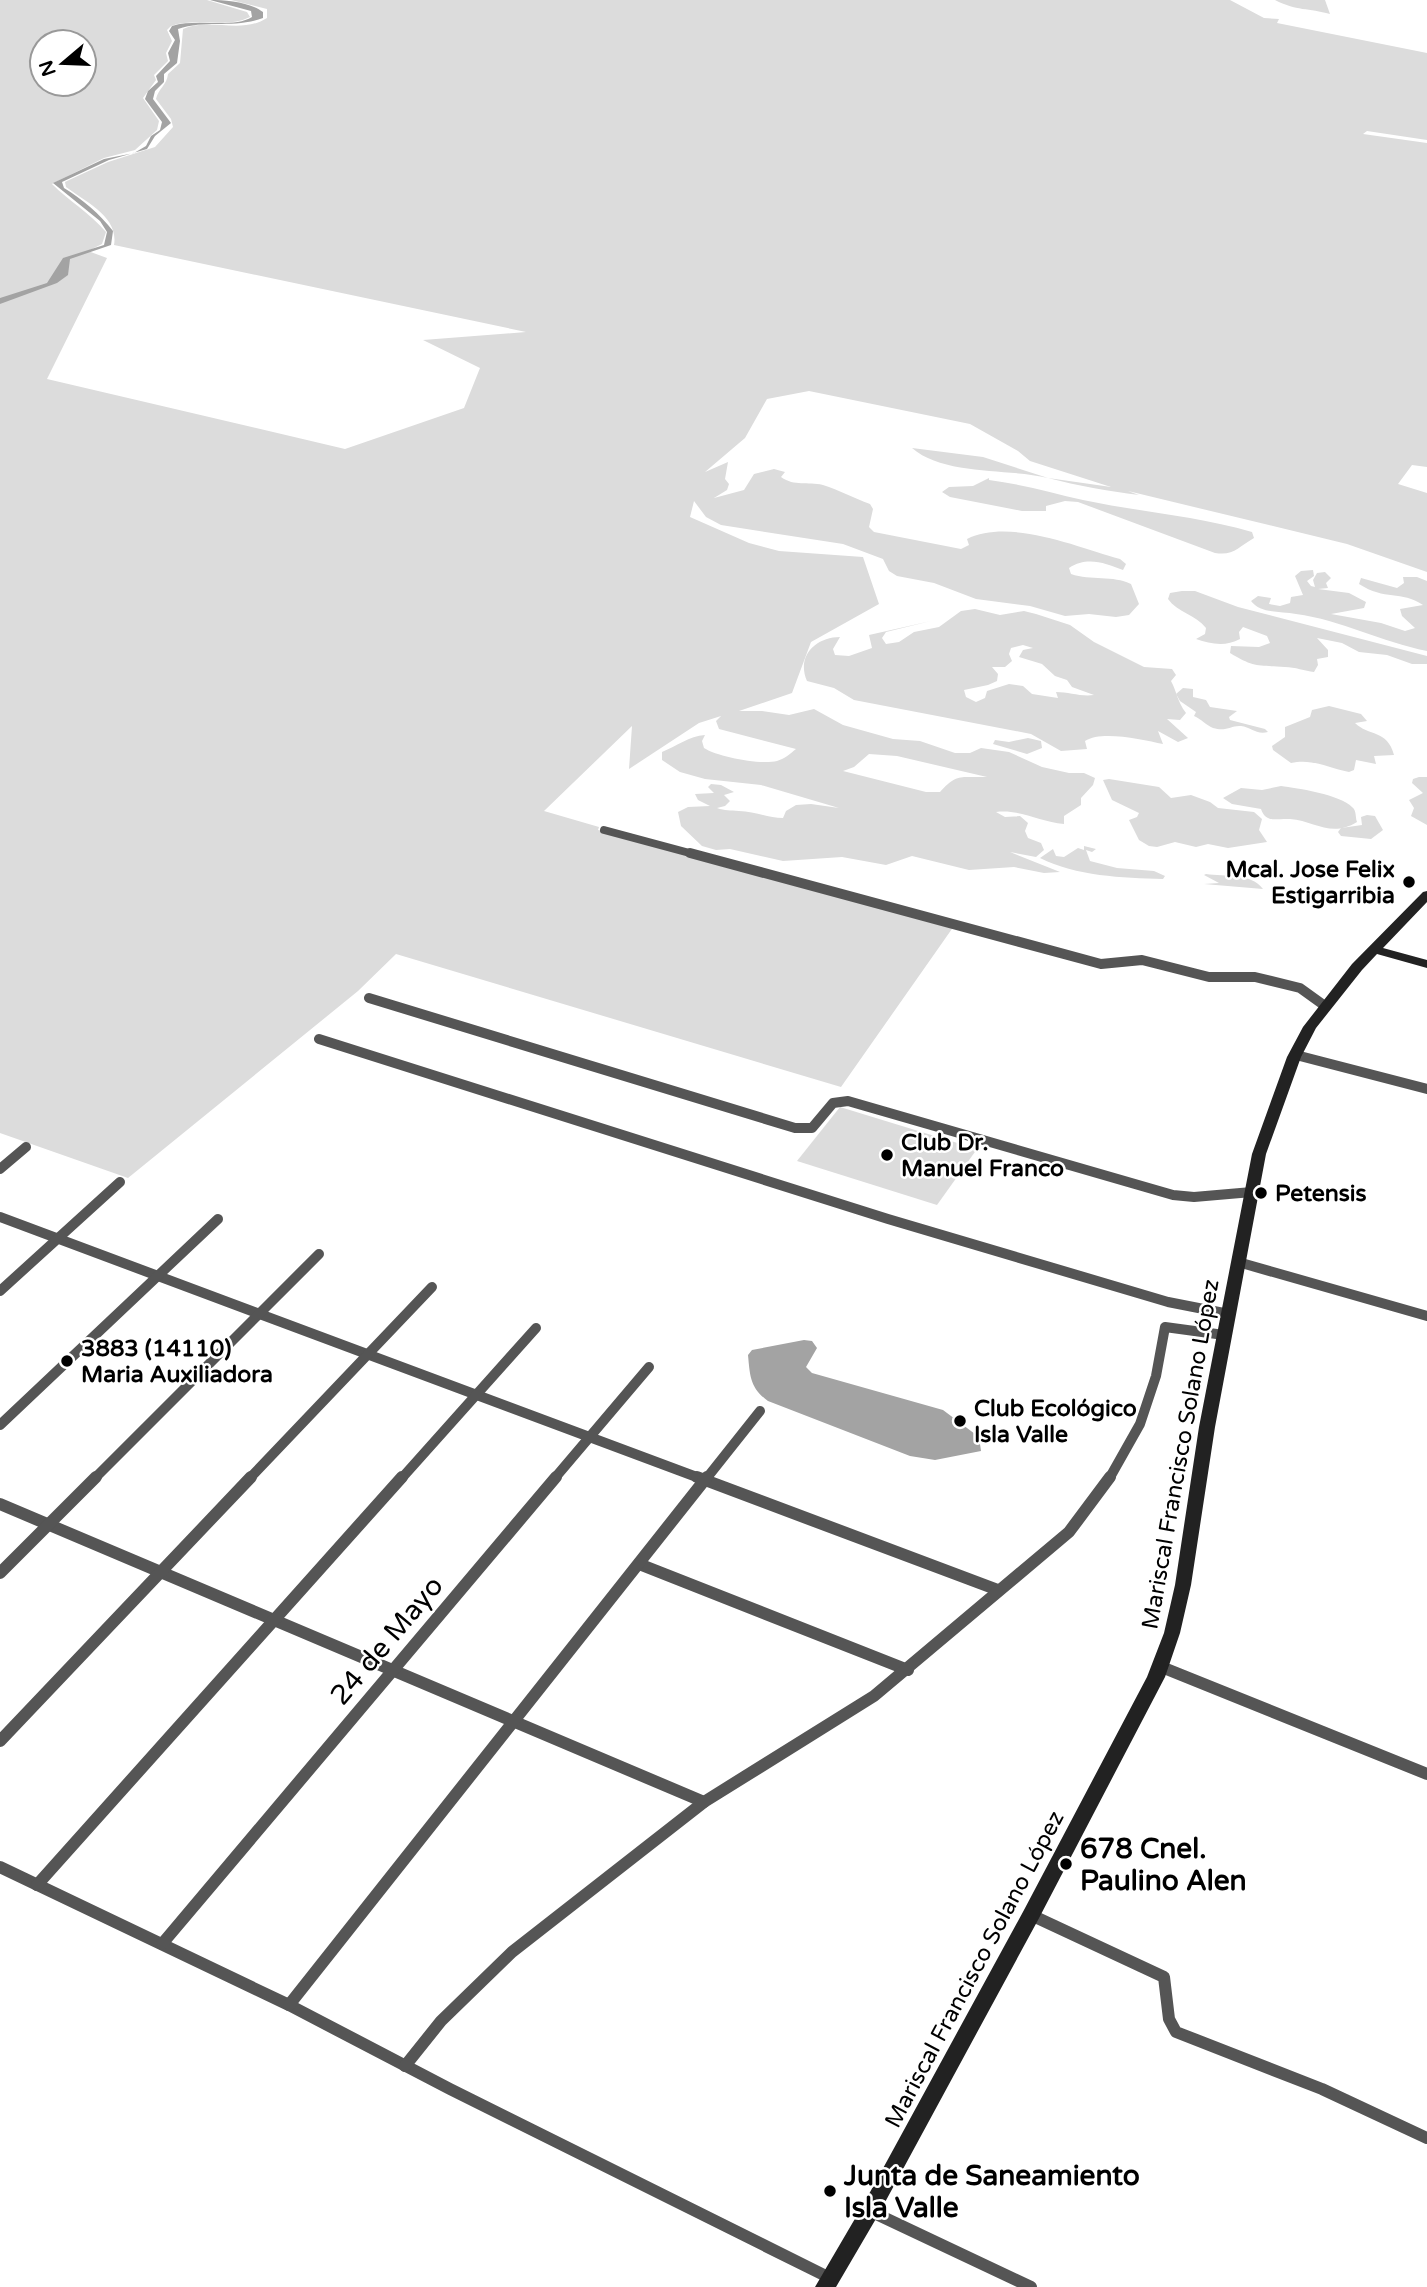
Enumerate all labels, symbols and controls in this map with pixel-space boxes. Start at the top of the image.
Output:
north arrow [28,28,98,98]
text: N [35,57,61,79]
place label: Mcal. Jose Felix Estigarribia [1226,856,1395,910]
marker: Mcal. Jose Felix Estigarribia [1401,874,1417,890]
place label: Club Dr. Manuel Franco [901,1129,1064,1183]
marker: Club Dr. Manuel Franco [879,1147,895,1163]
place label: Petensis [1275,1180,1367,1208]
marker: Petensis [1253,1185,1269,1201]
street label: Mariscal Francisco Solano López [1136,1277,1226,1631]
place label: 3883 (14110) Maria Auxiliadora [81,1335,273,1389]
marker: 3883 (14110) Maria Auxiliadora [59,1353,75,1369]
place label: Club Ecológico Isla Valle [974,1395,1137,1449]
marker: Club Ecológico Isla Valle [952,1413,968,1429]
street label: 24 de Mayo [323,1569,450,1712]
street label: Mariscal Francisco Solano López [879,1806,1071,2133]
place label: 678 Cnel. Paulino Alen [1080,1832,1247,1898]
marker: 678 Cnel. Paulino Alen [1058,1856,1074,1872]
place label: Junta de Saneamiento Isla Valle [843,2159,1140,2225]
marker: Junta de Saneamiento Isla Valle [822,2183,838,2199]

